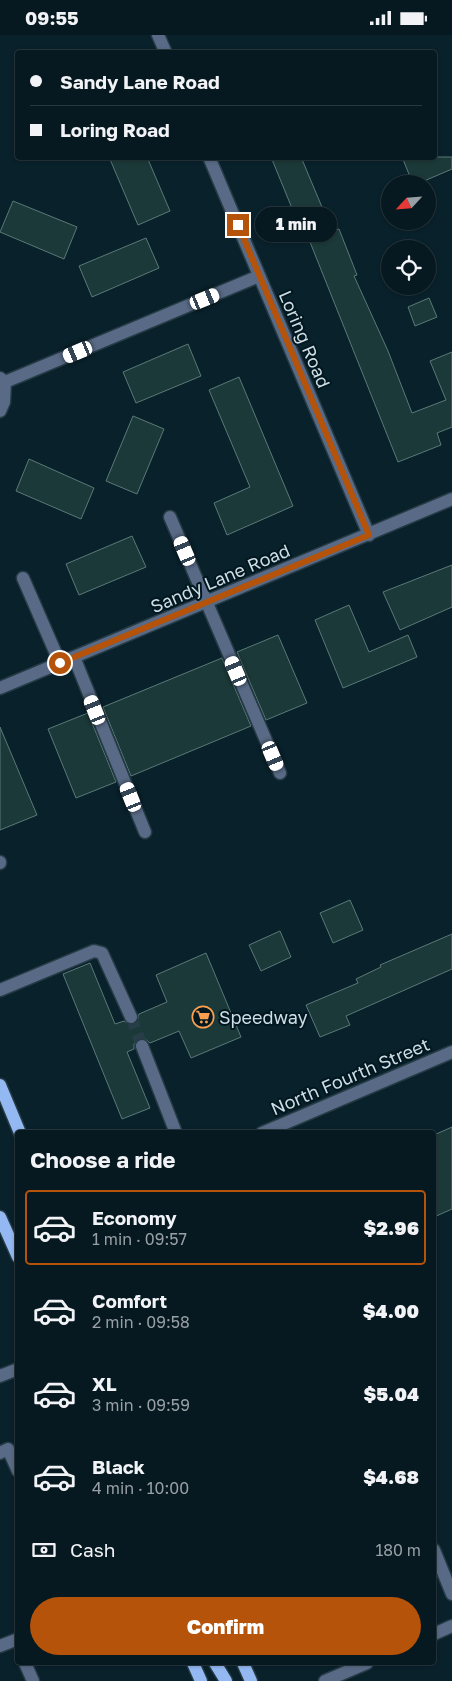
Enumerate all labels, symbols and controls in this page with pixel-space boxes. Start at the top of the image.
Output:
text: 09:55 [25,6,79,29]
text: Sandy Lane Road [60,70,220,93]
text: Loring Road [60,118,170,141]
north arrow [381,175,436,230]
map controls [381,175,436,295]
callout: 1 min [256,207,338,243]
route end [227,214,249,236]
text: 1 min [276,214,316,234]
button: locate [381,240,436,295]
car [188,286,221,312]
street label: Loring Road [275,287,335,391]
car [61,339,94,365]
car [172,534,197,568]
street label: Sandy Lane Road [147,539,293,617]
route start [49,652,71,674]
car [223,654,248,688]
car [82,693,107,727]
car [260,739,285,773]
car [118,780,143,814]
supermarket icon: Speedway [191,1005,215,1029]
place label: Speedway [219,1006,308,1028]
street label: North Fourth Street [267,1033,433,1119]
text: Choose a ride [30,1146,176,1173]
icon: car [32,1205,77,1250]
text: Economy [92,1206,177,1229]
text: $2.96 [364,1216,419,1239]
text: 1 min · 09:57 [92,1229,187,1249]
icon: car [32,1288,77,1333]
text: Comfort [92,1289,167,1312]
text: $4.00 [363,1299,419,1322]
text: 2 min · 09:58 [92,1312,190,1332]
icon: car [32,1371,77,1416]
text: XL [92,1372,117,1395]
text: $5.04 [363,1382,419,1405]
text: 3 min · 09:59 [92,1395,190,1415]
icon: car [32,1454,77,1499]
text: Black [92,1455,145,1478]
text: $4.68 [363,1465,419,1488]
text: 4 min · 10:00 [92,1478,189,1498]
icon: cash [30,1536,58,1564]
text: Cash [70,1538,115,1561]
text: 180 m [375,1540,421,1560]
button: Confirm [30,1597,421,1655]

